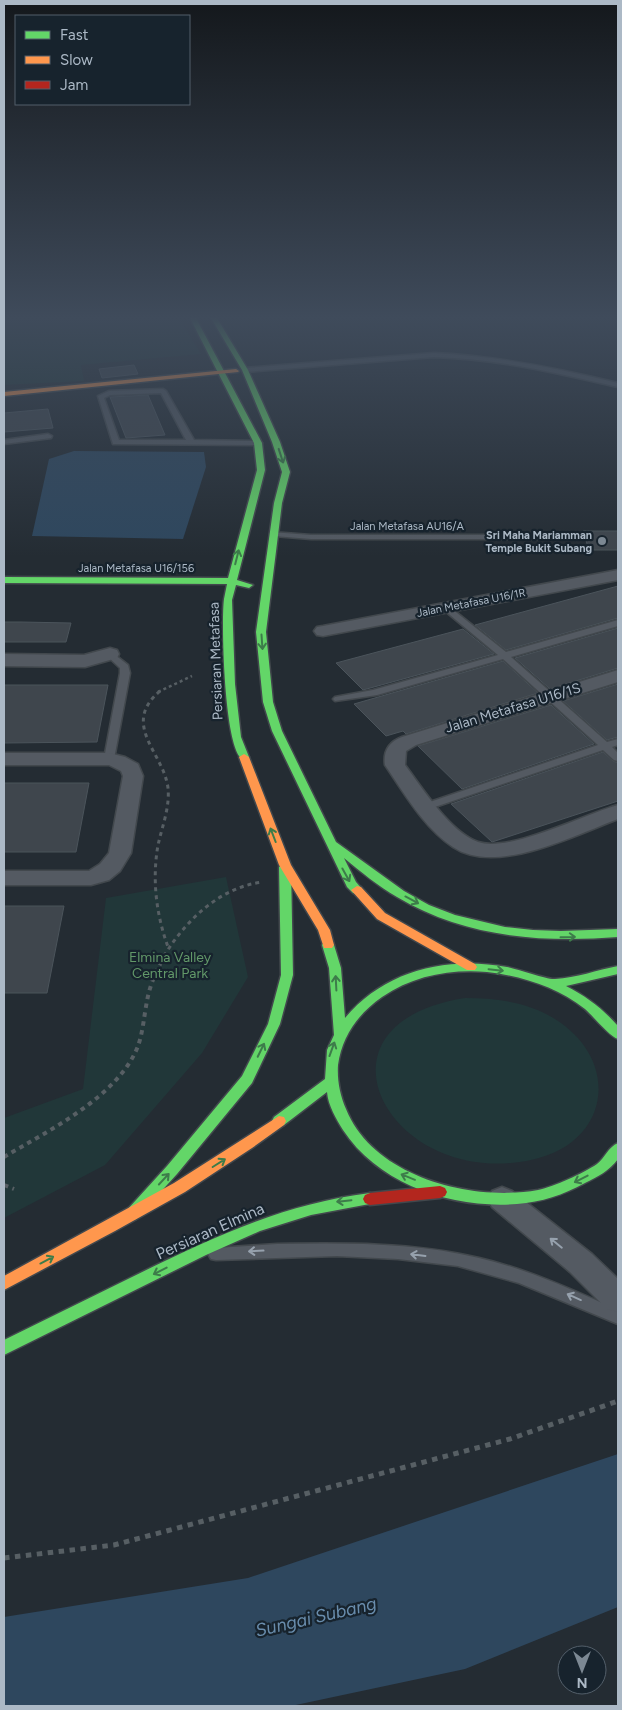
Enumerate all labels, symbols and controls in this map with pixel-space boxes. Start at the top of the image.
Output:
legend [15,15,190,105]
text: Fast [60,26,89,44]
text: Slow [60,51,93,69]
text: Jam [60,76,88,94]
one-way arrow [276,448,286,464]
street label: Jalan Metafasa AU16/A [350,520,465,533]
place label: Sri Maha Mariamman Temple Bukit Subang [486,529,592,555]
marker: Sri Maha Mariamman Temple Bukit Subang [596,535,608,547]
one-way arrow [233,550,242,566]
street label: Jalan Metafasa U16/156 [78,562,194,575]
street label: Jalan Metafasa U16/1R [415,586,527,620]
street label: Persiaran Metafasa [205,602,227,720]
one-way arrow [257,634,267,650]
street label: Jalan Metafasa U16/1S [443,679,583,737]
one-way arrow [268,828,277,844]
one-way arrow [341,867,351,882]
one-way arrow [404,895,419,905]
one-way arrow [559,932,575,941]
park label: Elmina Valley Central Park [129,949,212,982]
one-way arrow [488,965,504,975]
one-way arrow [331,975,340,991]
one-way arrow [328,1041,338,1057]
one-way arrow [257,1043,267,1058]
one-way arrow [211,1158,225,1168]
one-way arrow [158,1172,170,1185]
one-way arrow [401,1172,416,1181]
one-way arrow [574,1175,589,1184]
one-way arrow [336,1196,352,1206]
street label: Persiaran Elmina [153,1199,267,1263]
one-way arrow [550,1238,563,1249]
one-way arrow [248,1247,264,1256]
one-way arrow [410,1250,426,1260]
one-way arrow [39,1255,54,1265]
one-way arrow [152,1266,167,1276]
one-way arrow [567,1292,582,1302]
water label: Sungai Subang [253,1592,379,1642]
north arrow [557,1645,607,1695]
text: N [577,1674,587,1691]

